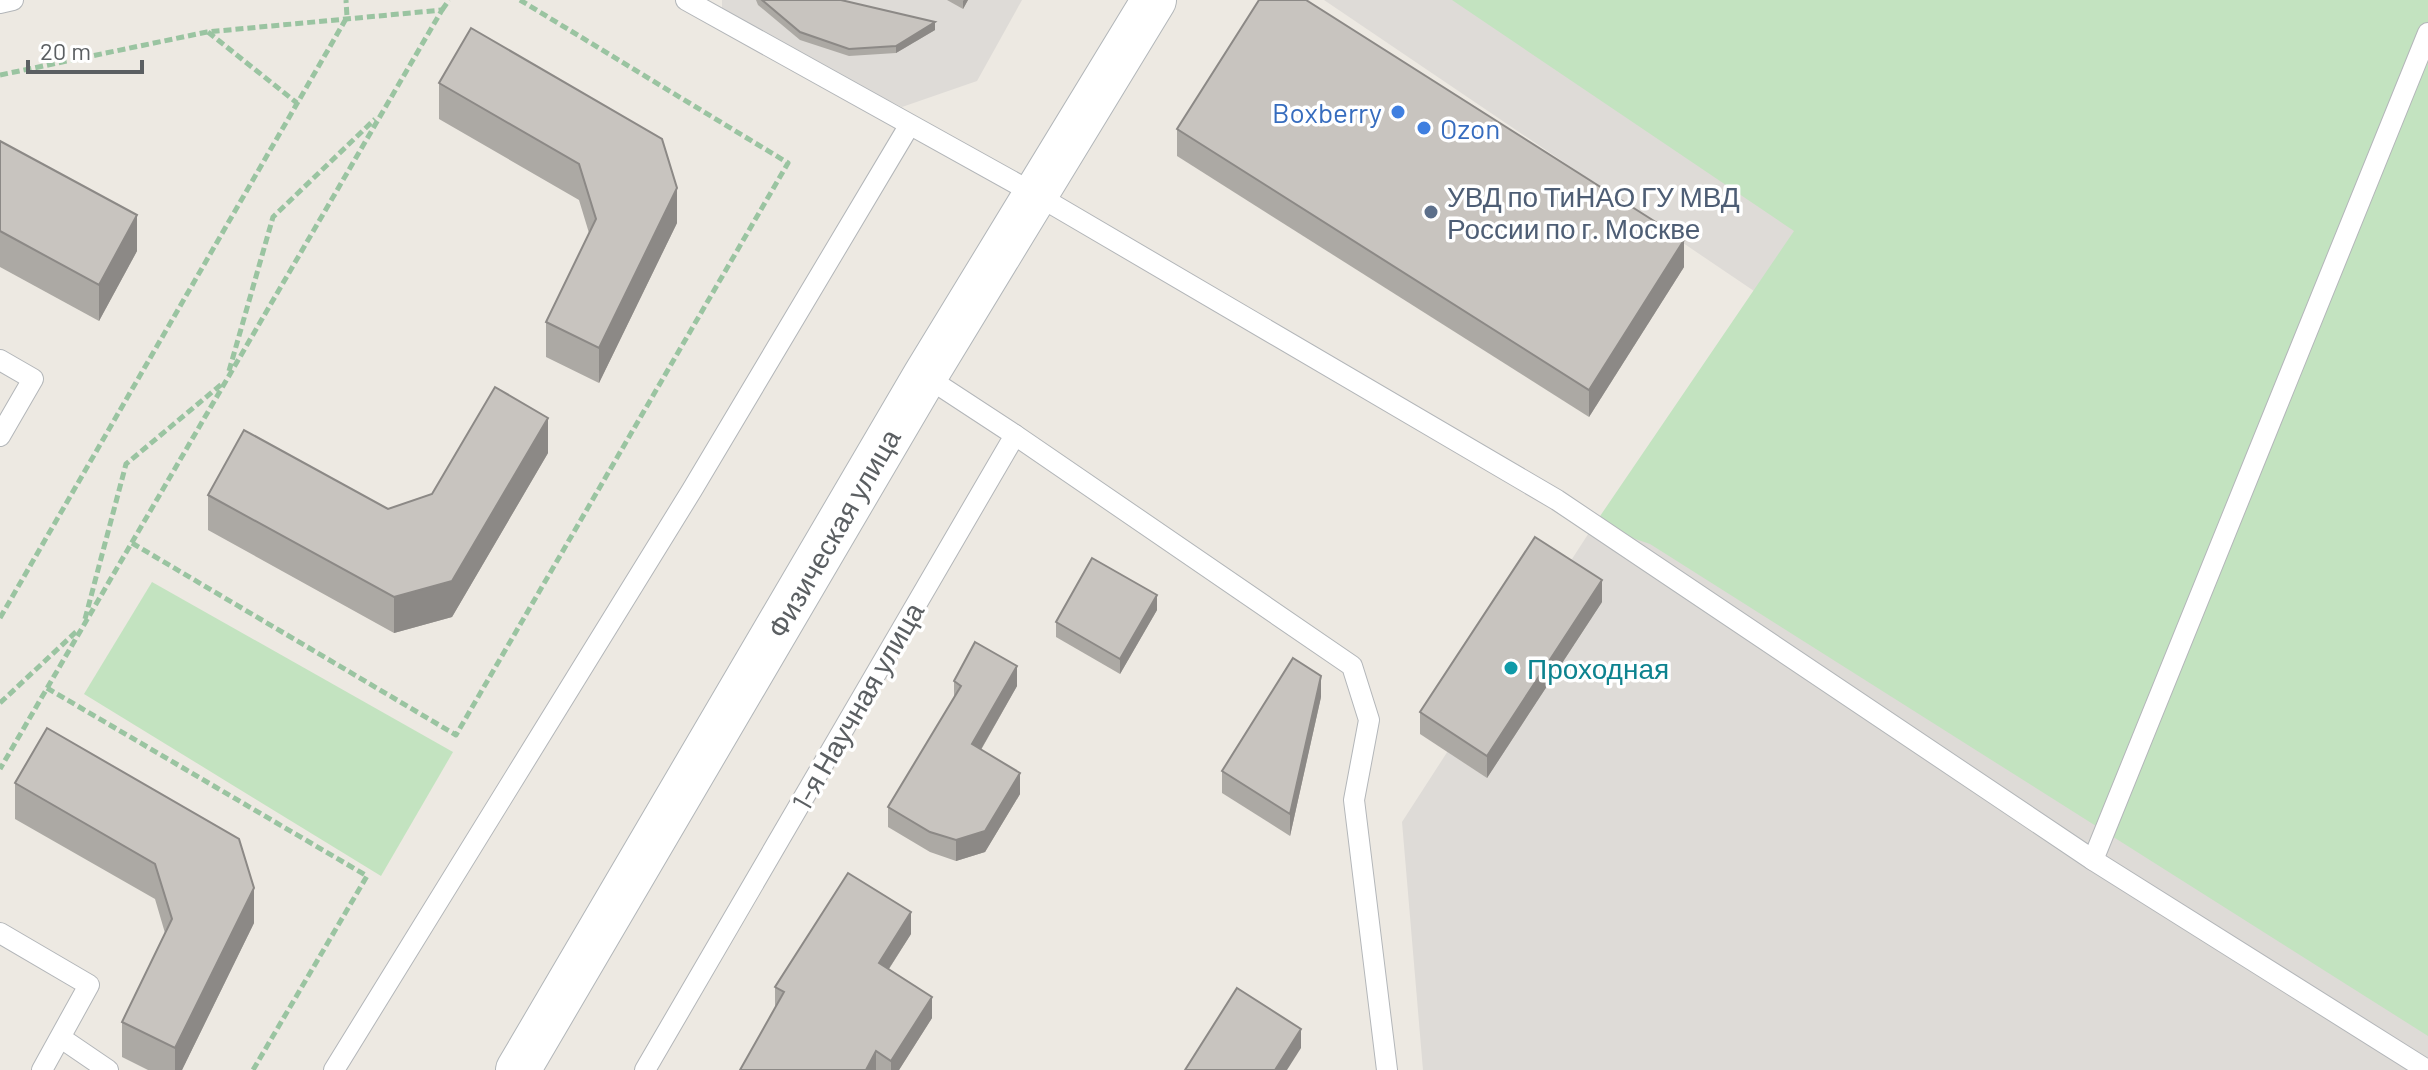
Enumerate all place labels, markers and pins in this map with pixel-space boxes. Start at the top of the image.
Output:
place label: Boxberry [1272,95,1382,129]
marker: Boxberry [1389,103,1407,121]
place label: Ozon [1440,111,1500,145]
marker: Ozon [1415,119,1433,137]
place label: УВД по ТиНАО ГУ МВД России по г. Москве [1447,179,1740,245]
marker: УВД по ТиНАО ГУ МВД России по г. Москве [1422,203,1440,221]
place label: Проходная [1527,651,1669,685]
marker: Проходная [1502,659,1520,677]

